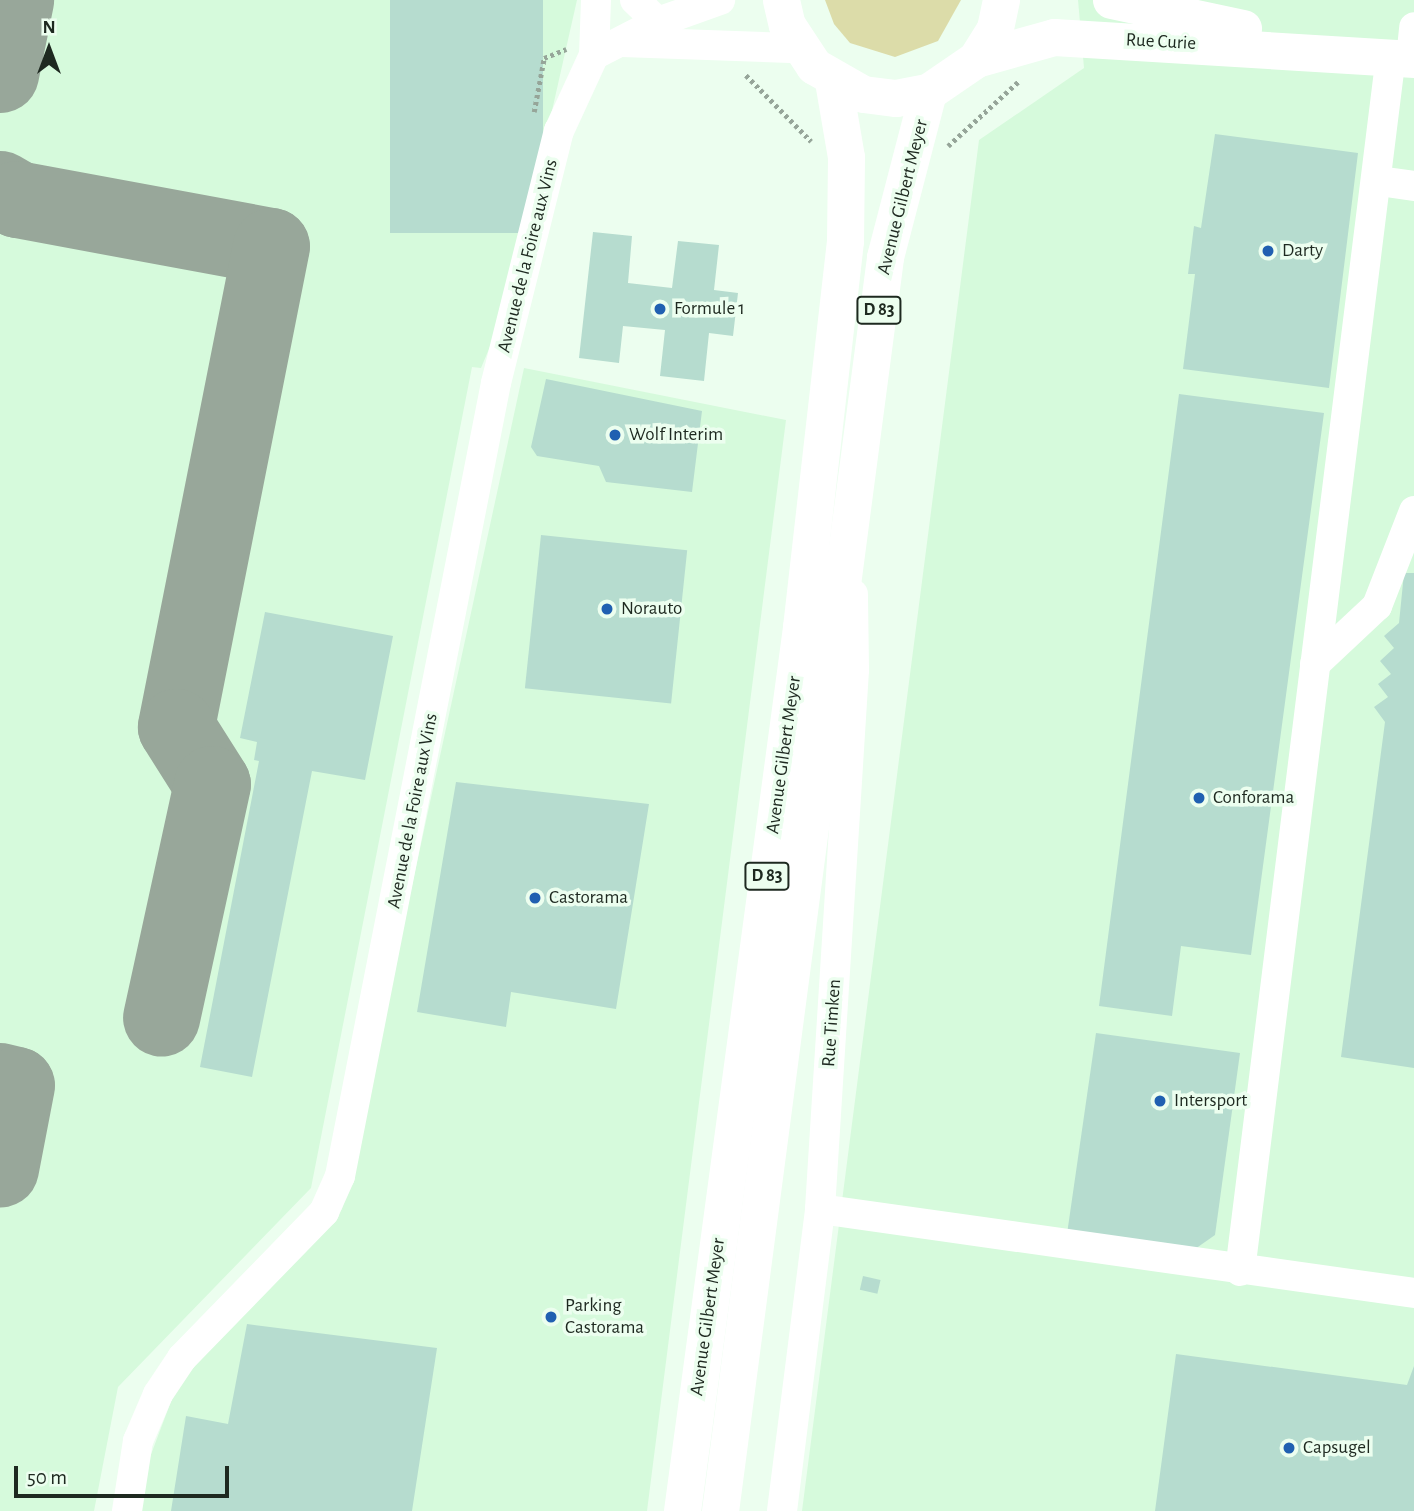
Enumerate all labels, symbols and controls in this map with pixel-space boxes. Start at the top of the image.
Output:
north arrow [14,14,84,84]
text: N [42,18,56,37]
street label: Rue Curie [1125,29,1197,55]
street label: Avenue Gilbert Meyer [873,117,933,277]
street label: Avenue de la Foire aux Vins [493,157,563,355]
place label: Darty [1282,240,1323,262]
marker: Darty [1260,243,1276,259]
road number: D 83 [856,296,902,324]
place label: Formule 1 [674,298,745,320]
marker: Formule 1 [652,301,668,317]
place label: Wolf Interim [629,424,723,446]
marker: Wolf Interim [607,427,623,443]
place label: Norauto [621,598,682,620]
marker: Norauto [599,601,615,617]
street label: Avenue Gilbert Meyer [762,675,806,835]
street label: Avenue de la Foire aux Vins [383,711,443,911]
place label: Conforama [1213,787,1294,809]
marker: Conforama [1191,790,1207,806]
road number: D 83 [744,862,790,890]
place label: Castorama [549,887,628,909]
marker: Castorama [527,890,543,906]
street label: Rue Timken [818,978,846,1068]
place label: Intersport [1174,1090,1247,1112]
marker: Intersport [1152,1093,1168,1109]
street label: Avenue Gilbert Meyer [686,1237,730,1397]
place label: Parking Castorama [565,1295,644,1339]
marker: Parking Castorama [543,1309,559,1325]
place label: Capsugel [1303,1437,1371,1459]
marker: Capsugel [1281,1440,1297,1456]
scale bar [18,1452,233,1496]
text: 50 m [27,1467,67,1488]

